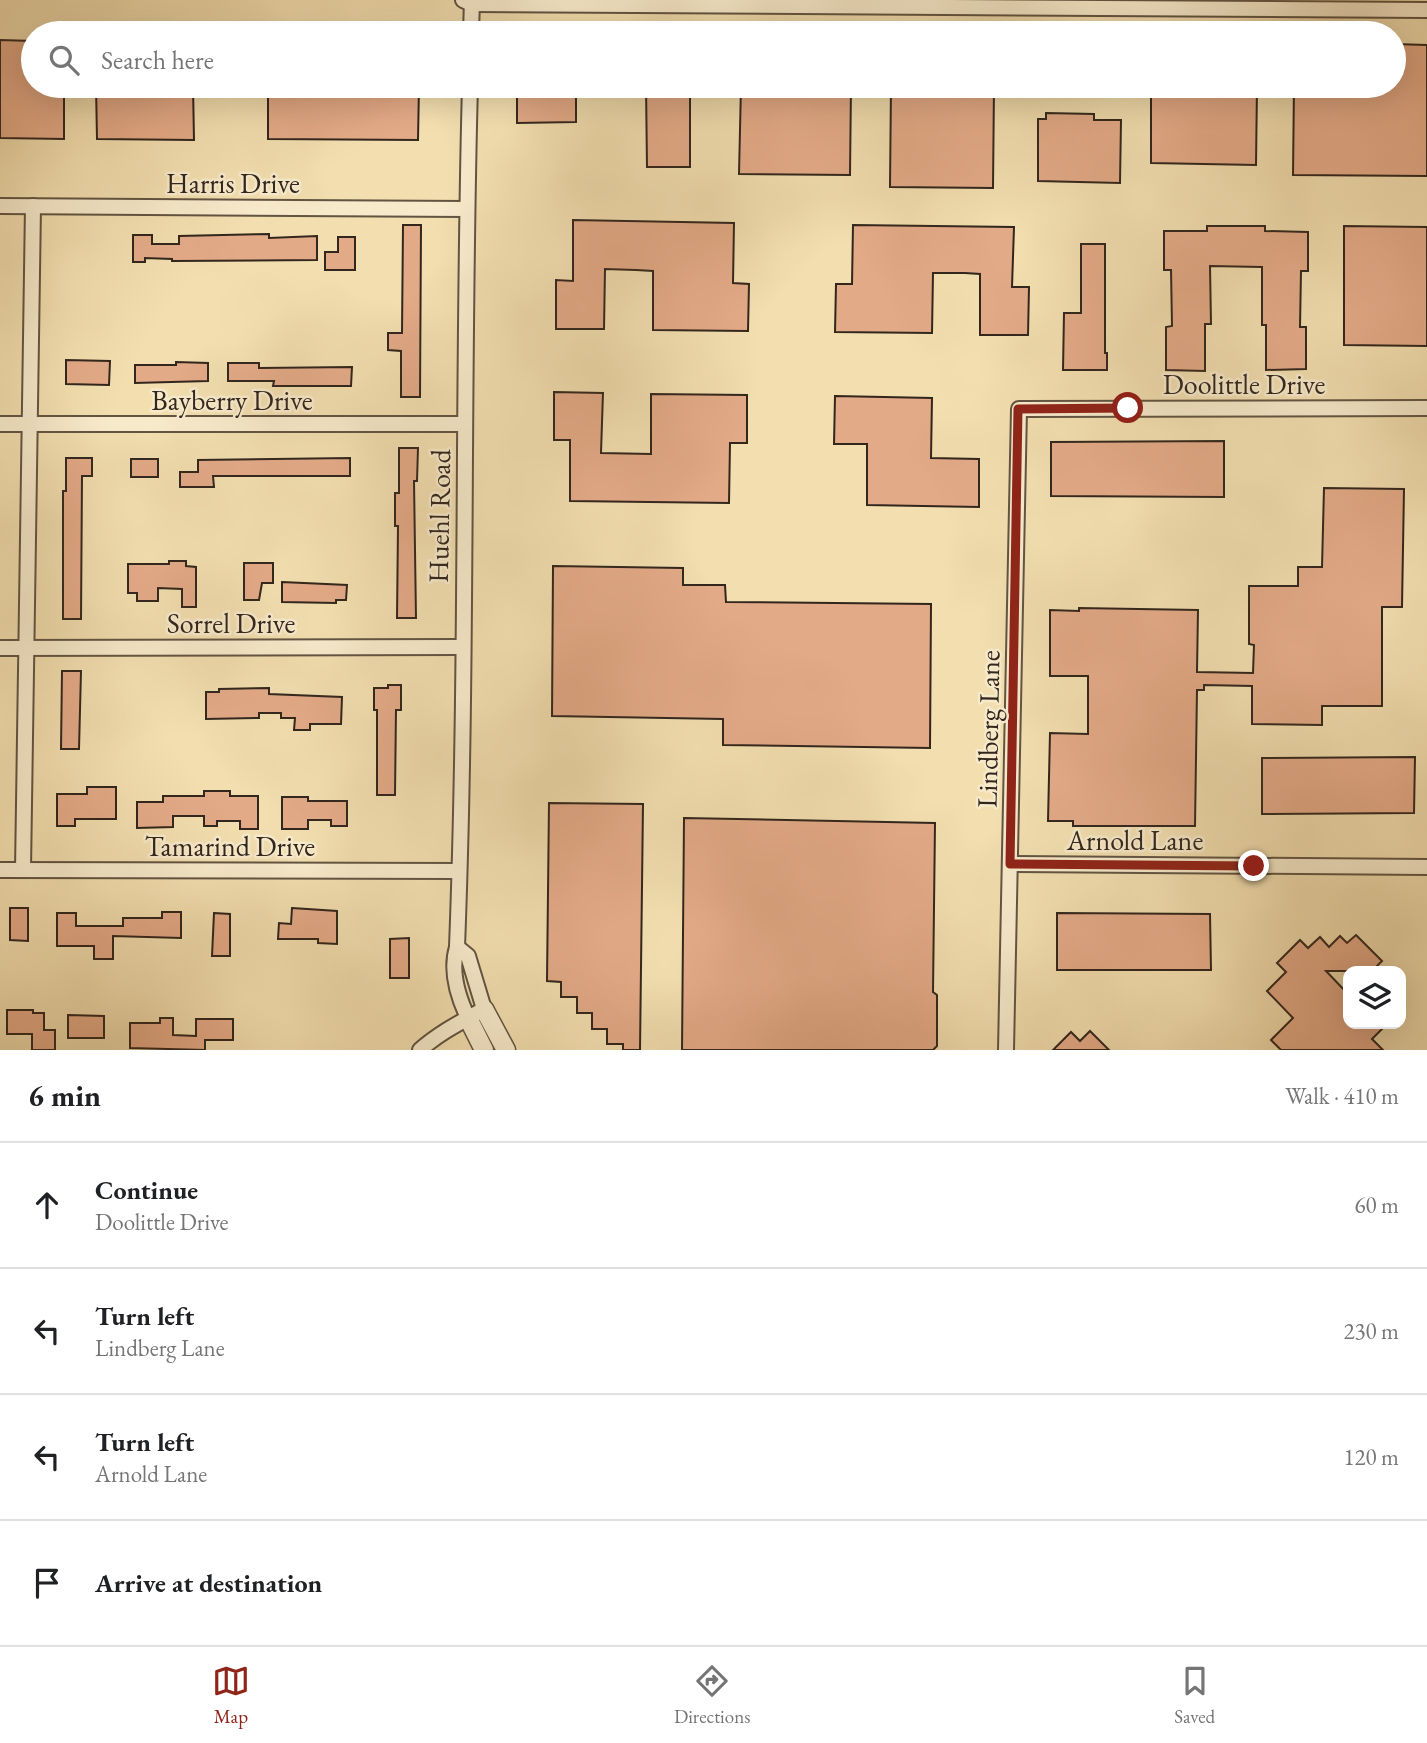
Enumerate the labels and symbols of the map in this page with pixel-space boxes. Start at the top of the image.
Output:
street label: Harris Drive [166,165,300,201]
street label: Doolittle Drive [1163,366,1325,402]
street label: Bayberry Drive [151,382,313,418]
route start [1112,392,1143,423]
street label: Huehl Road [420,448,458,583]
street label: Sorrel Drive [167,605,295,641]
street label: Lindberg Lane [969,650,1007,808]
street label: Arnold Lane [1066,822,1203,858]
street label: Tamarind Drive [145,828,315,864]
route end [1238,850,1269,881]

